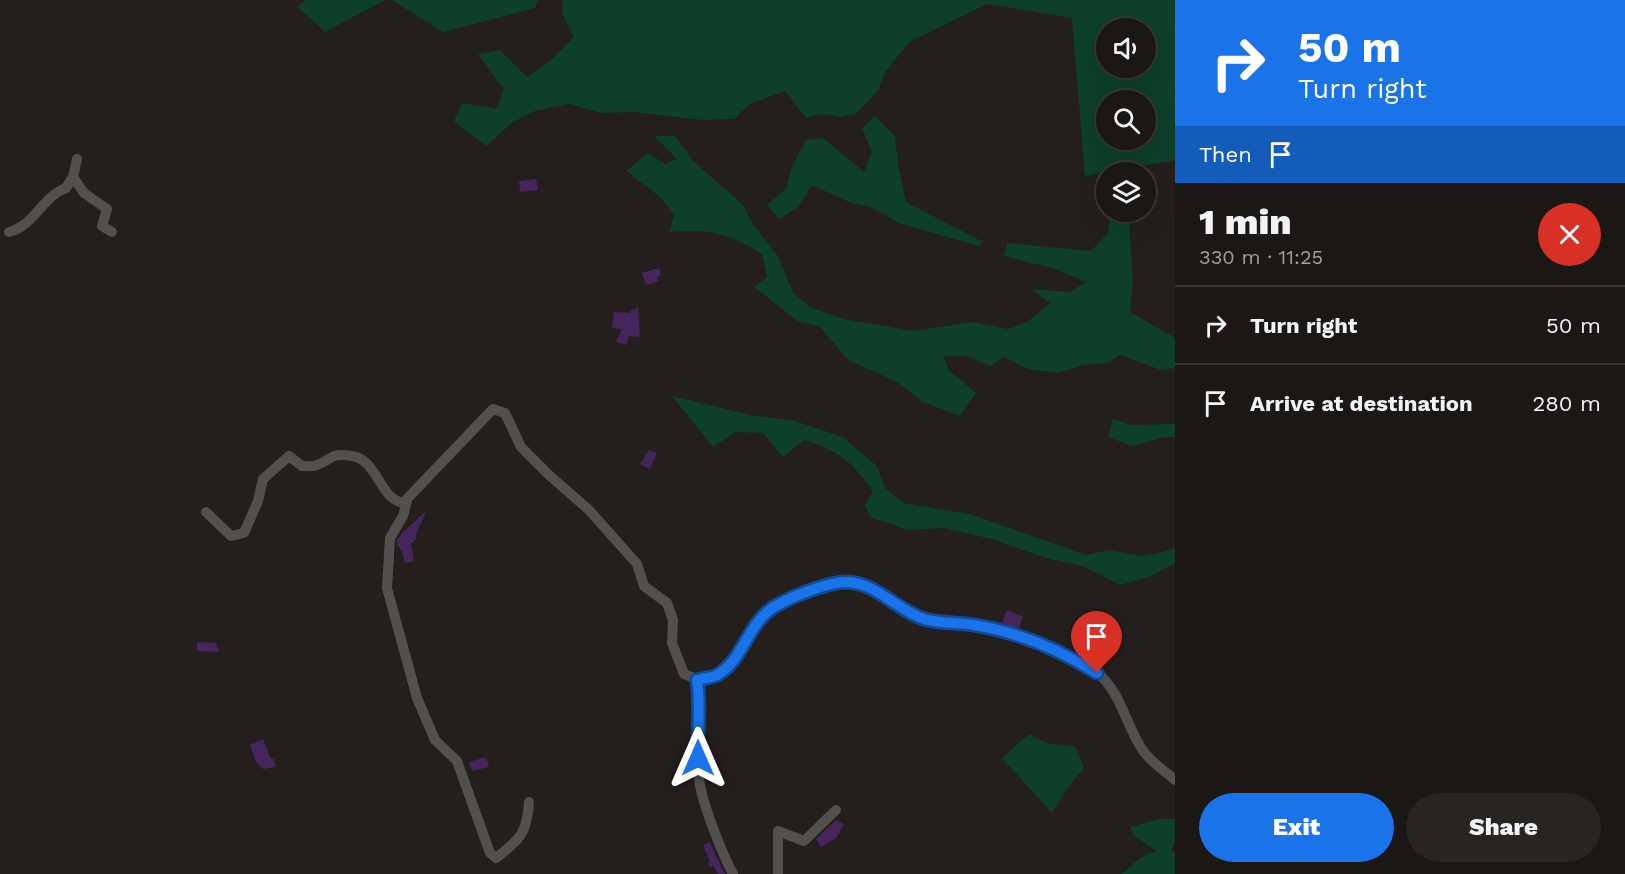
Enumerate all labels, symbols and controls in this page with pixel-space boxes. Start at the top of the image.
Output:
map controls [1096,18,1156,222]
button: sound [1096,18,1156,78]
text: 50 m [1298,23,1401,72]
icon: right [1199,24,1277,102]
text: Turn right [1298,73,1427,105]
button: search [1096,90,1156,150]
icon: arrive [1264,138,1297,171]
text: Then [1199,142,1252,167]
button: layers [1096,162,1156,222]
text: 1 min [1199,201,1292,243]
button: close [1538,203,1601,266]
text: 330 m · 11:25 [1199,245,1323,269]
icon: right [1199,309,1232,342]
text: Turn right [1250,313,1357,338]
text: 50 m [1546,313,1601,338]
icon: arrive [1199,387,1232,420]
text: Arrive at destination [1250,391,1473,416]
text: 280 m [1532,391,1601,416]
pin [1071,611,1122,673]
icon: arrive [1080,620,1113,653]
position arrow [666,726,730,790]
button: Exit [1199,793,1394,862]
button: Share [1406,793,1601,862]

